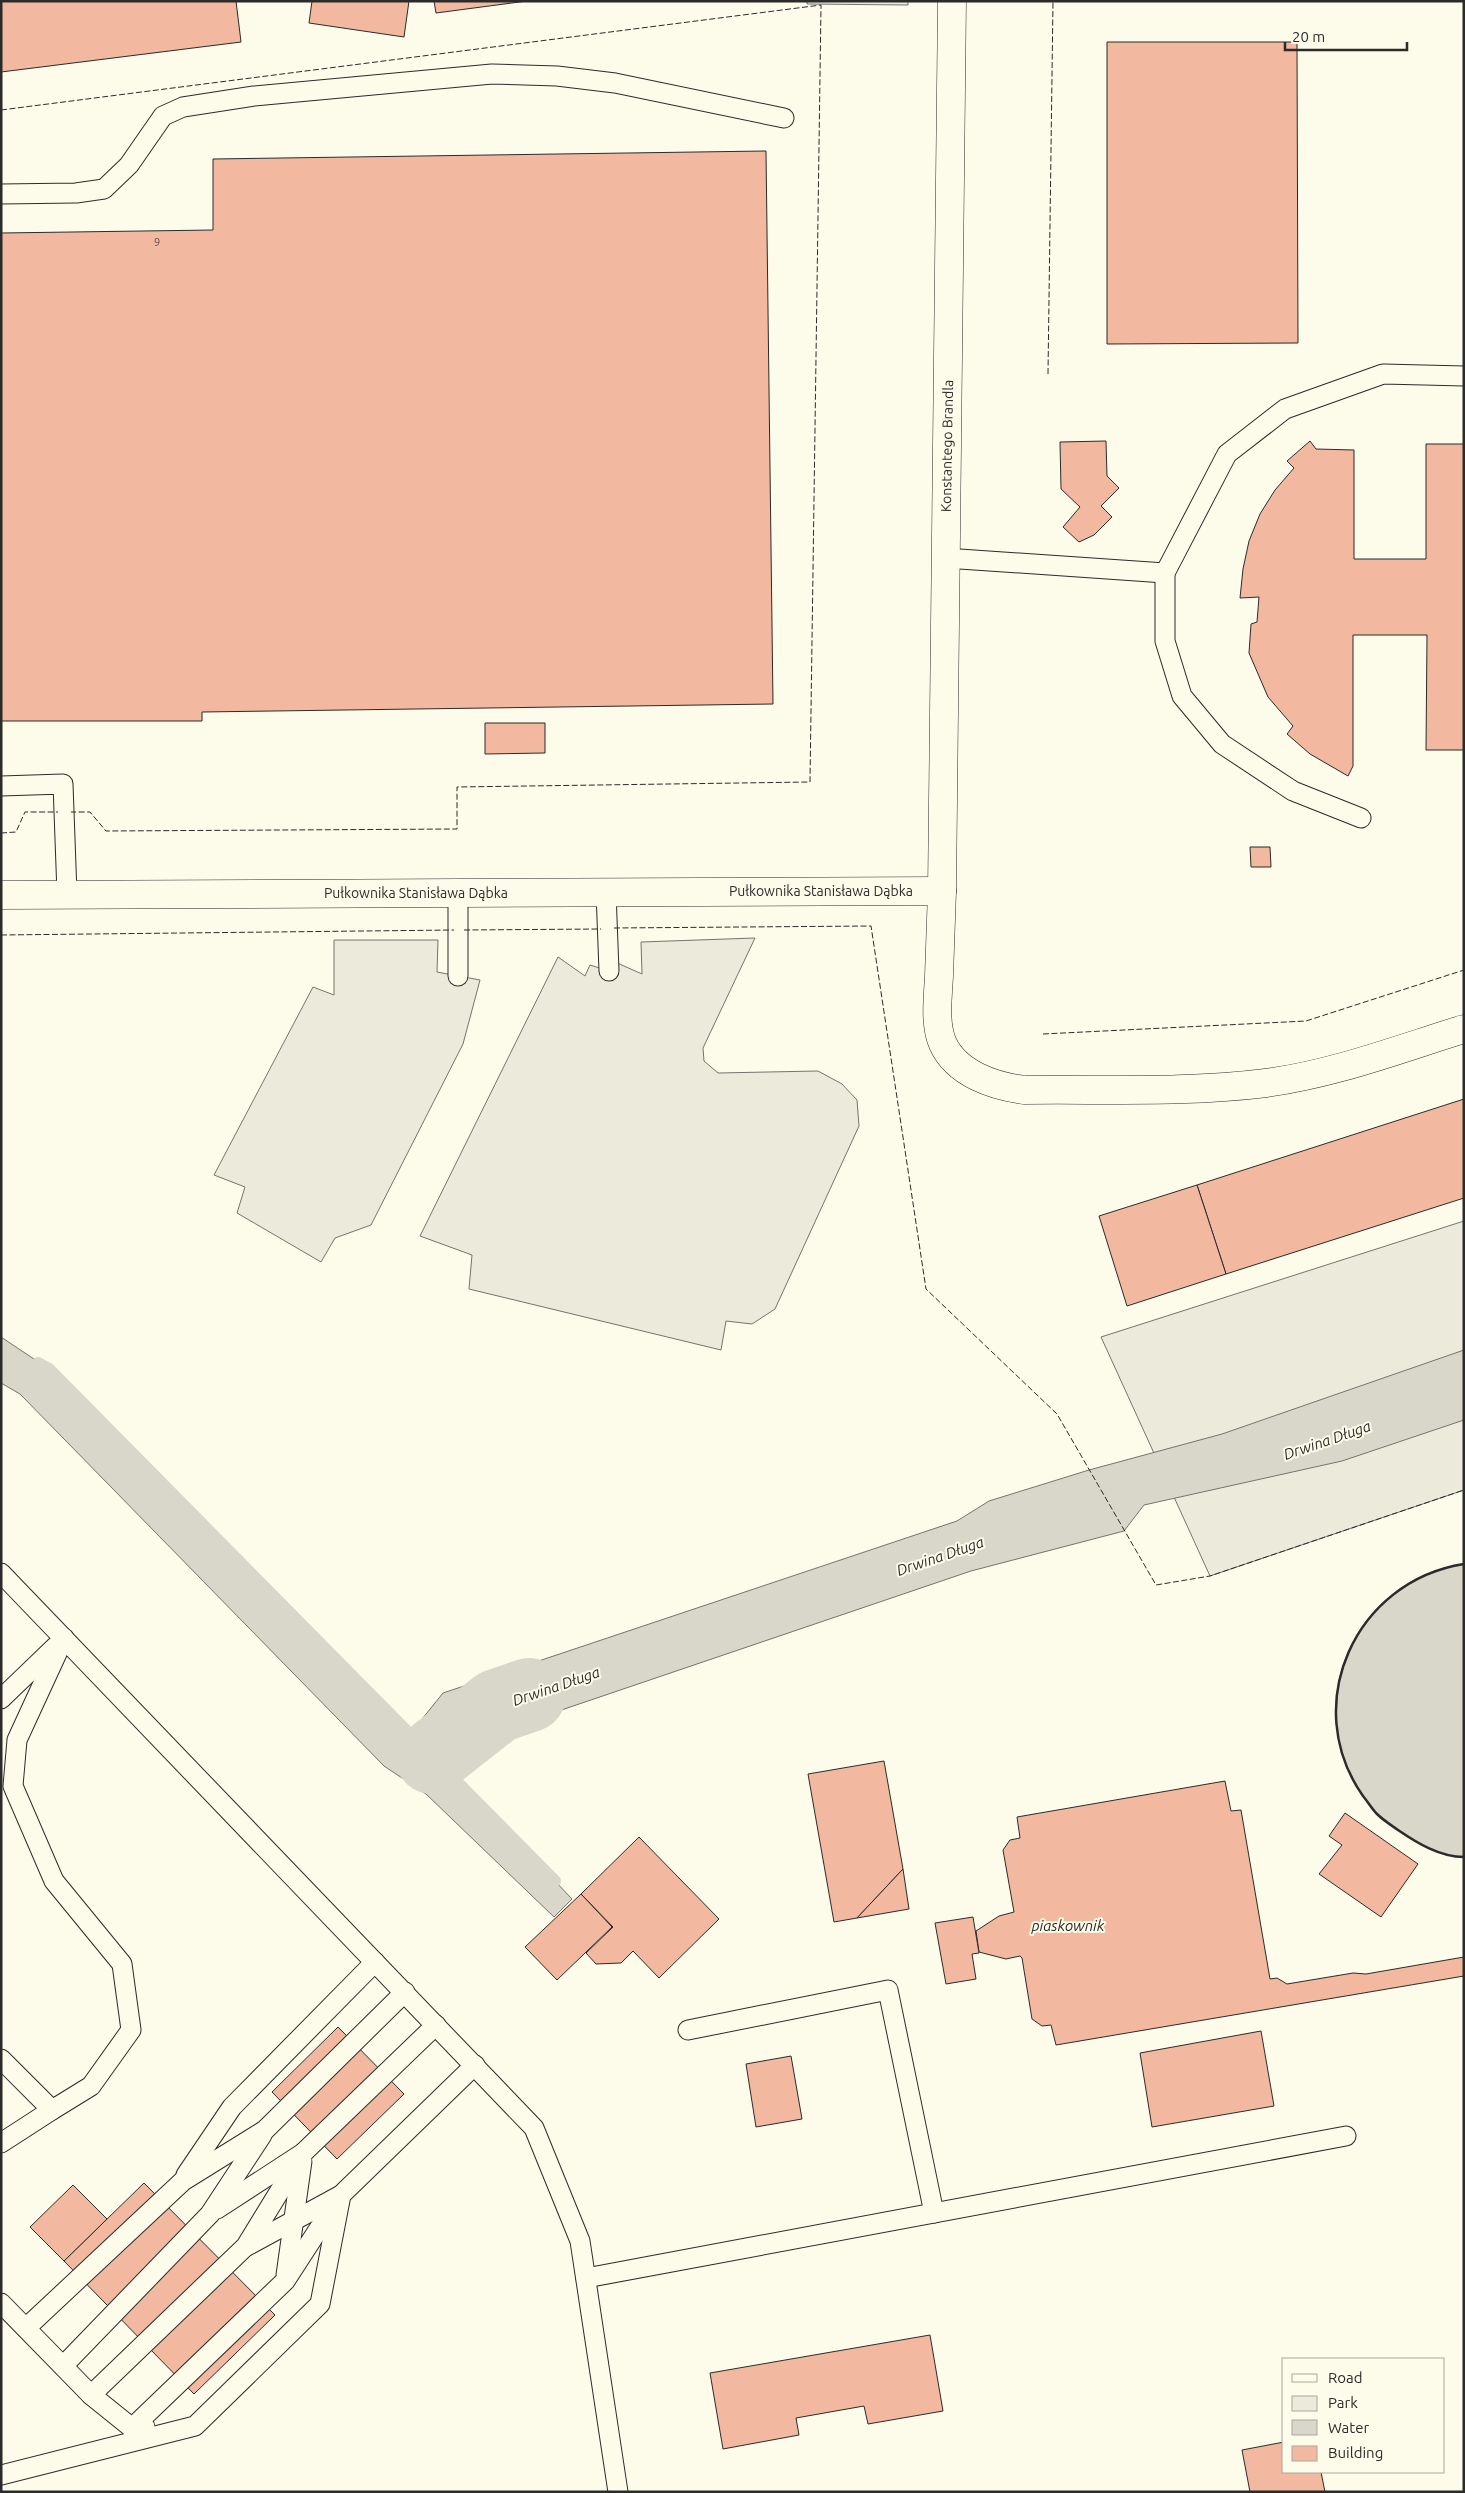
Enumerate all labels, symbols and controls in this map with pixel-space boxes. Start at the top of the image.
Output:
scale bar [1285,20,1408,52]
text: 20 m [1292,28,1325,45]
house number: 9 [154,236,160,248]
street label: Konstantego Brandla [938,380,956,512]
street label: Pułkownika Stanisława Dąbka [729,883,913,899]
street label: Pułkownika Stanisława Dąbka [324,885,508,901]
water label: Drwina Długa [1281,1417,1373,1463]
water label: Drwina Długa [894,1533,986,1579]
water label: Drwina Długa [510,1663,602,1709]
water label: piaskownik [1030,1917,1105,1934]
legend [1282,2358,1445,2473]
text: Road [1328,2369,1363,2386]
text: Park [1328,2394,1358,2411]
text: Water [1328,2419,1369,2436]
text: Building [1328,2444,1383,2461]

